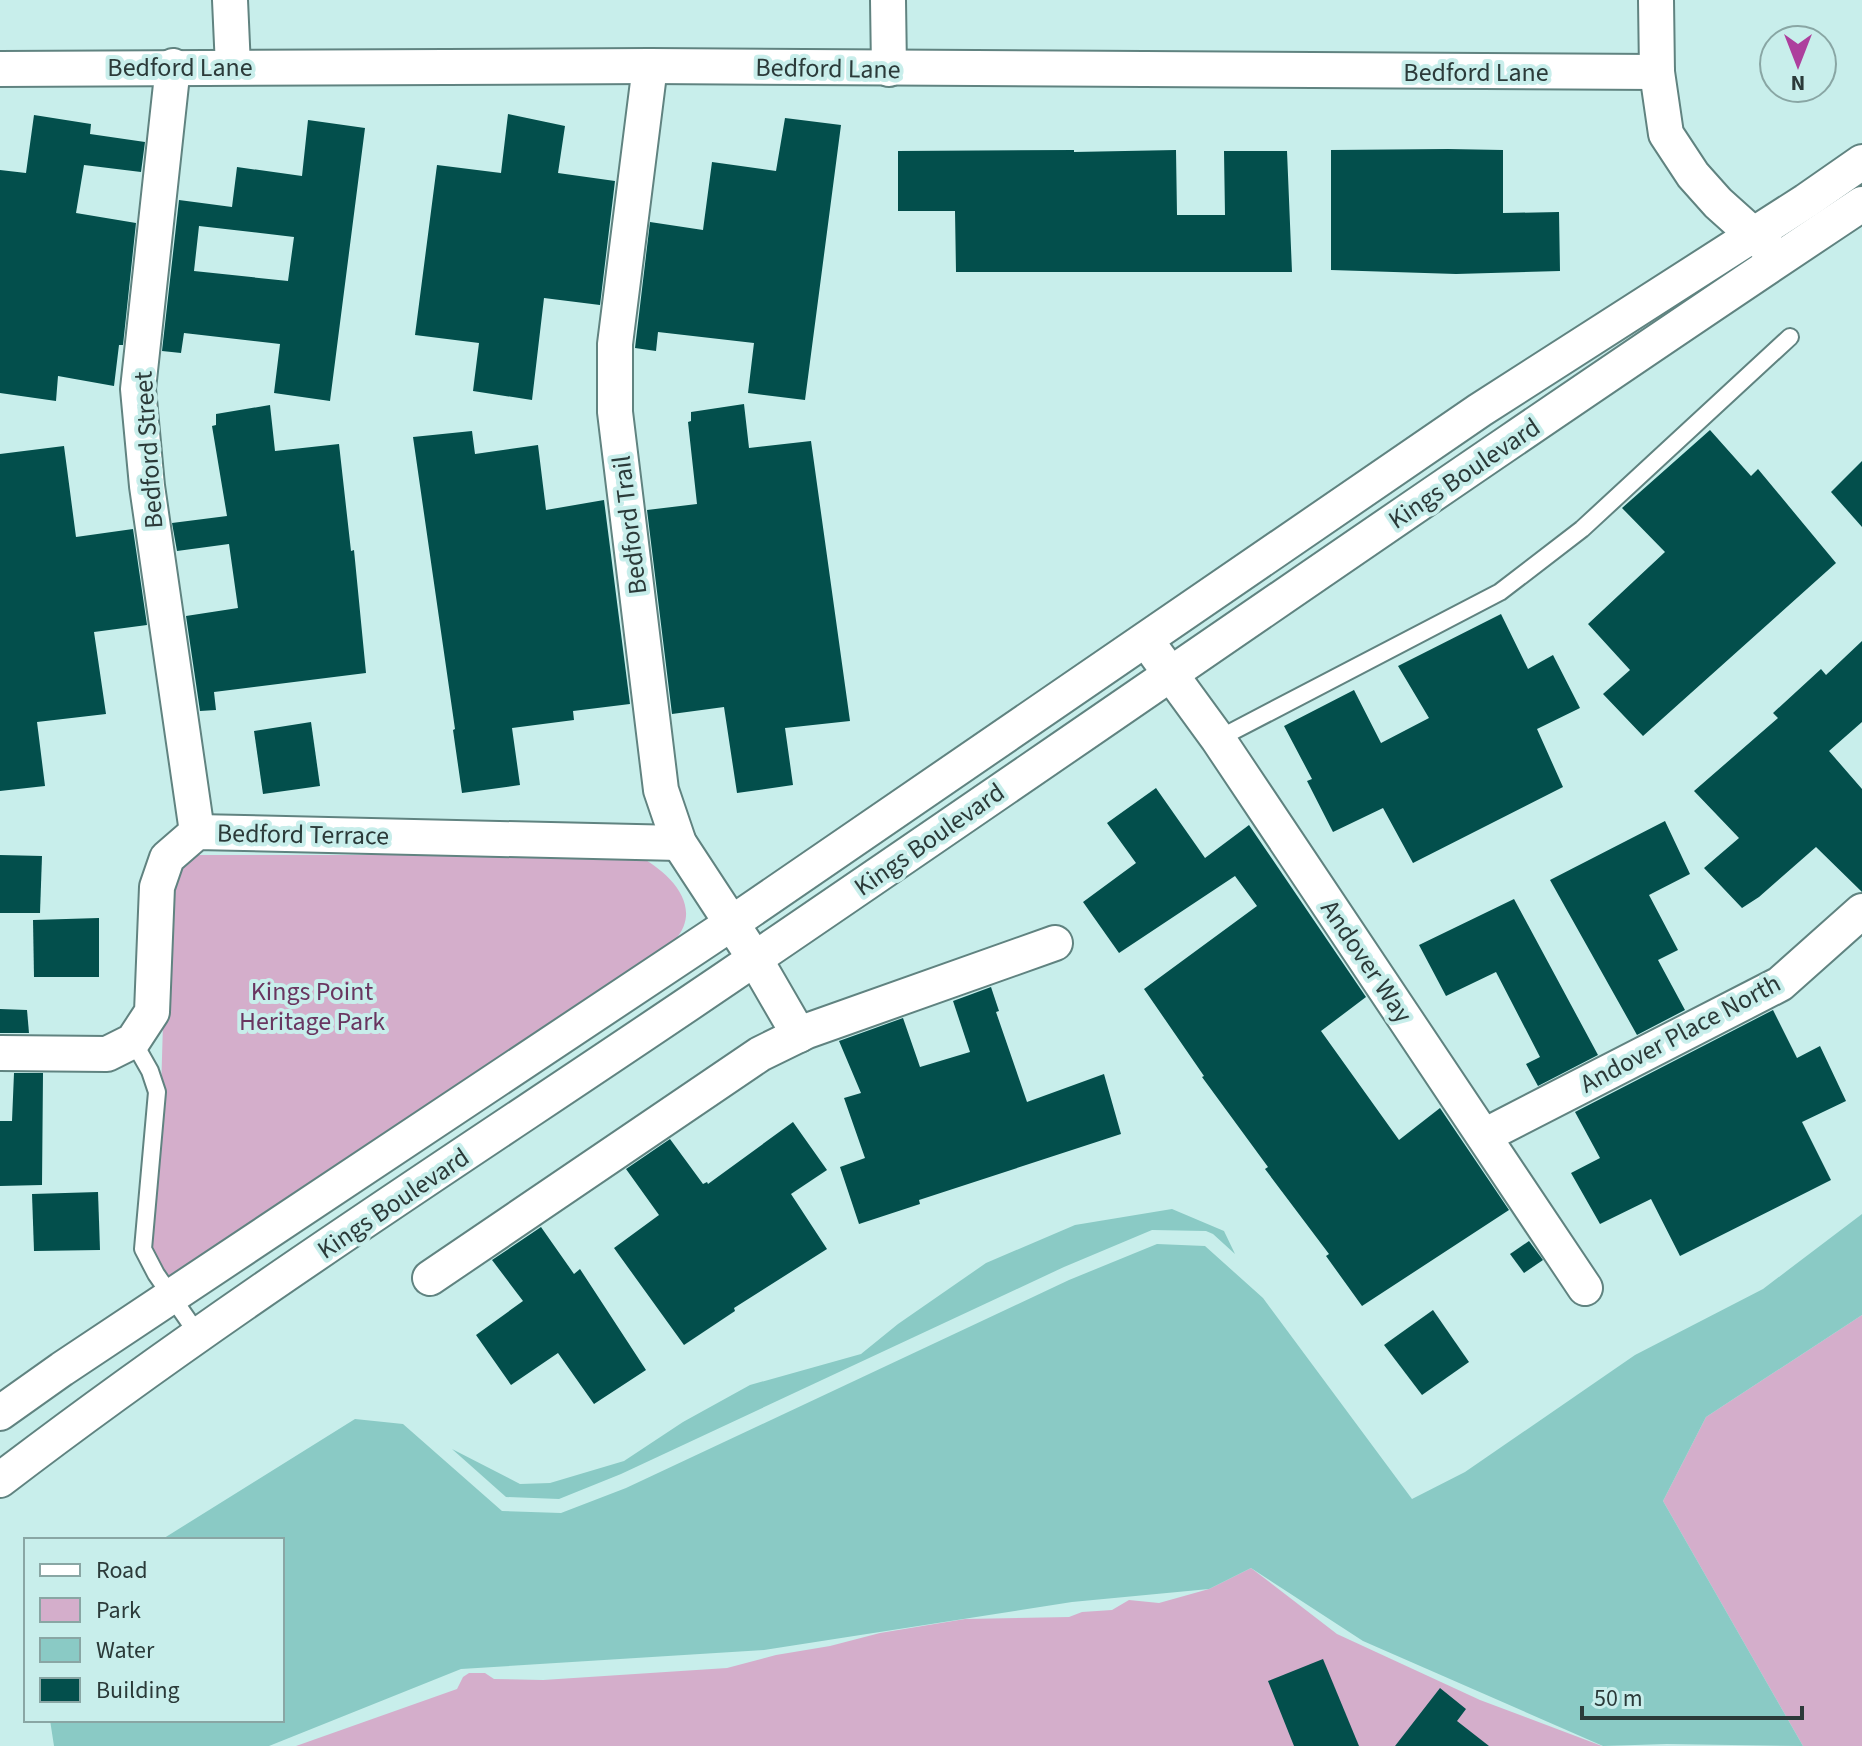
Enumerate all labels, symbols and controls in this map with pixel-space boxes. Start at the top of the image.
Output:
north arrow [1758,24,1838,104]
street label: Bedford Lane [107,49,253,86]
street label: Bedford Lane [755,49,901,88]
street label: Bedford Lane [1403,54,1549,91]
text: N [1791,67,1805,99]
street label: Bedford Street [125,370,172,530]
street label: Kings Boulevard [1381,409,1548,538]
street label: Bedford Trail [603,453,656,597]
street label: Kings Boulevard [847,774,1012,905]
street label: Bedford Terrace [217,814,389,855]
street label: Andover Way [1312,892,1421,1030]
street label: Andover Place North [1573,965,1787,1102]
park label: Kings Point Heritage Park [239,973,385,1040]
street label: Kings Boulevard [310,1139,477,1268]
legend [24,1538,284,1722]
text: Road [96,1553,148,1588]
text: Park [96,1593,141,1628]
text: Water [96,1633,155,1668]
scale bar [1582,1670,1802,1720]
text: Building [96,1673,180,1708]
text: 50 m [1594,1681,1643,1716]

